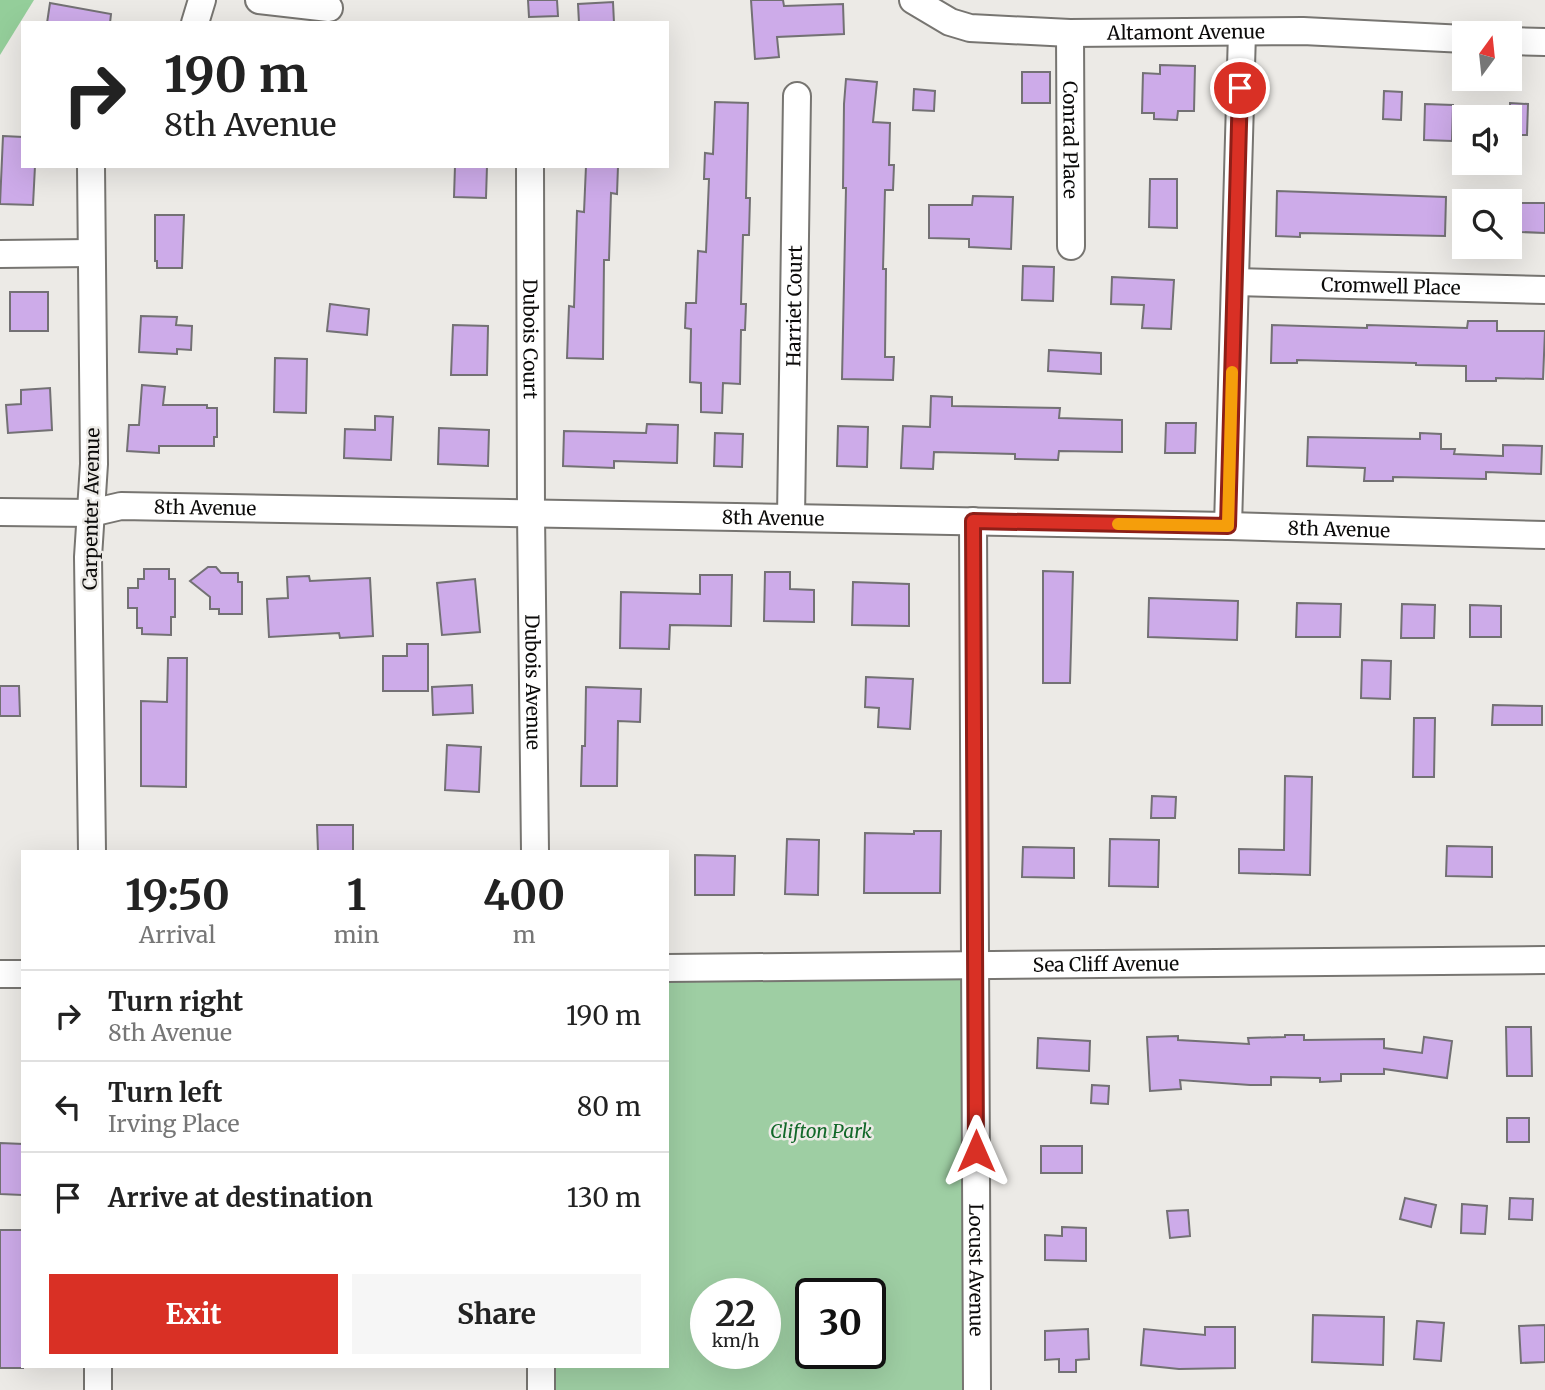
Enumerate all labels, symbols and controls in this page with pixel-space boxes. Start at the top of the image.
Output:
street label: Altamont Avenue [1106,19,1265,45]
north arrow [1452,21,1522,91]
map controls [1452,21,1522,259]
text: 190 m [164,44,308,105]
icon: right [49,49,140,140]
pin [1210,58,1270,118]
icon: arrive [1221,69,1259,107]
street label: Conrad Place [1058,81,1083,199]
text: 8th Avenue [164,105,336,145]
button: sound [1452,105,1522,175]
button: search [1452,189,1522,259]
street label: Harriet Court [781,244,807,367]
street label: Cromwell Place [1321,272,1461,300]
street label: Dubois Court [518,279,543,400]
street label: Carpenter Avenue [78,428,104,590]
street label: 8th Avenue [154,495,257,520]
street label: 8th Avenue [722,505,825,531]
street label: 8th Avenue [1287,516,1391,543]
street label: Dubois Avenue [520,614,546,750]
text: 19:50 [125,869,230,921]
text: 1 [347,869,366,921]
text: 400 [483,869,565,921]
text: Arrival [139,920,216,949]
text: min [334,920,379,949]
text: m [513,920,535,949]
street label: Sea Cliff Avenue [1033,951,1179,977]
text: Turn right [108,985,243,1018]
icon: right [49,997,87,1035]
text: 190 m [566,999,641,1032]
text: 8th Avenue [108,1018,232,1047]
text: Turn left [108,1076,222,1109]
icon: left [49,1088,87,1126]
text: 80 m [577,1090,641,1123]
text: Irving Place [108,1109,239,1138]
position arrow [939,1114,1013,1188]
park label: Clifton Park [770,1119,873,1143]
icon: arrive [49,1179,87,1217]
text: Arrive at destination [108,1181,373,1214]
text: 130 m [567,1181,641,1214]
street label: Locust Avenue [964,1203,989,1337]
button: Exit [49,1274,338,1354]
button: Share [352,1274,641,1354]
speed limit sign: 30 [795,1278,886,1369]
text: 22 [715,1292,756,1336]
text: km/h [712,1329,759,1352]

